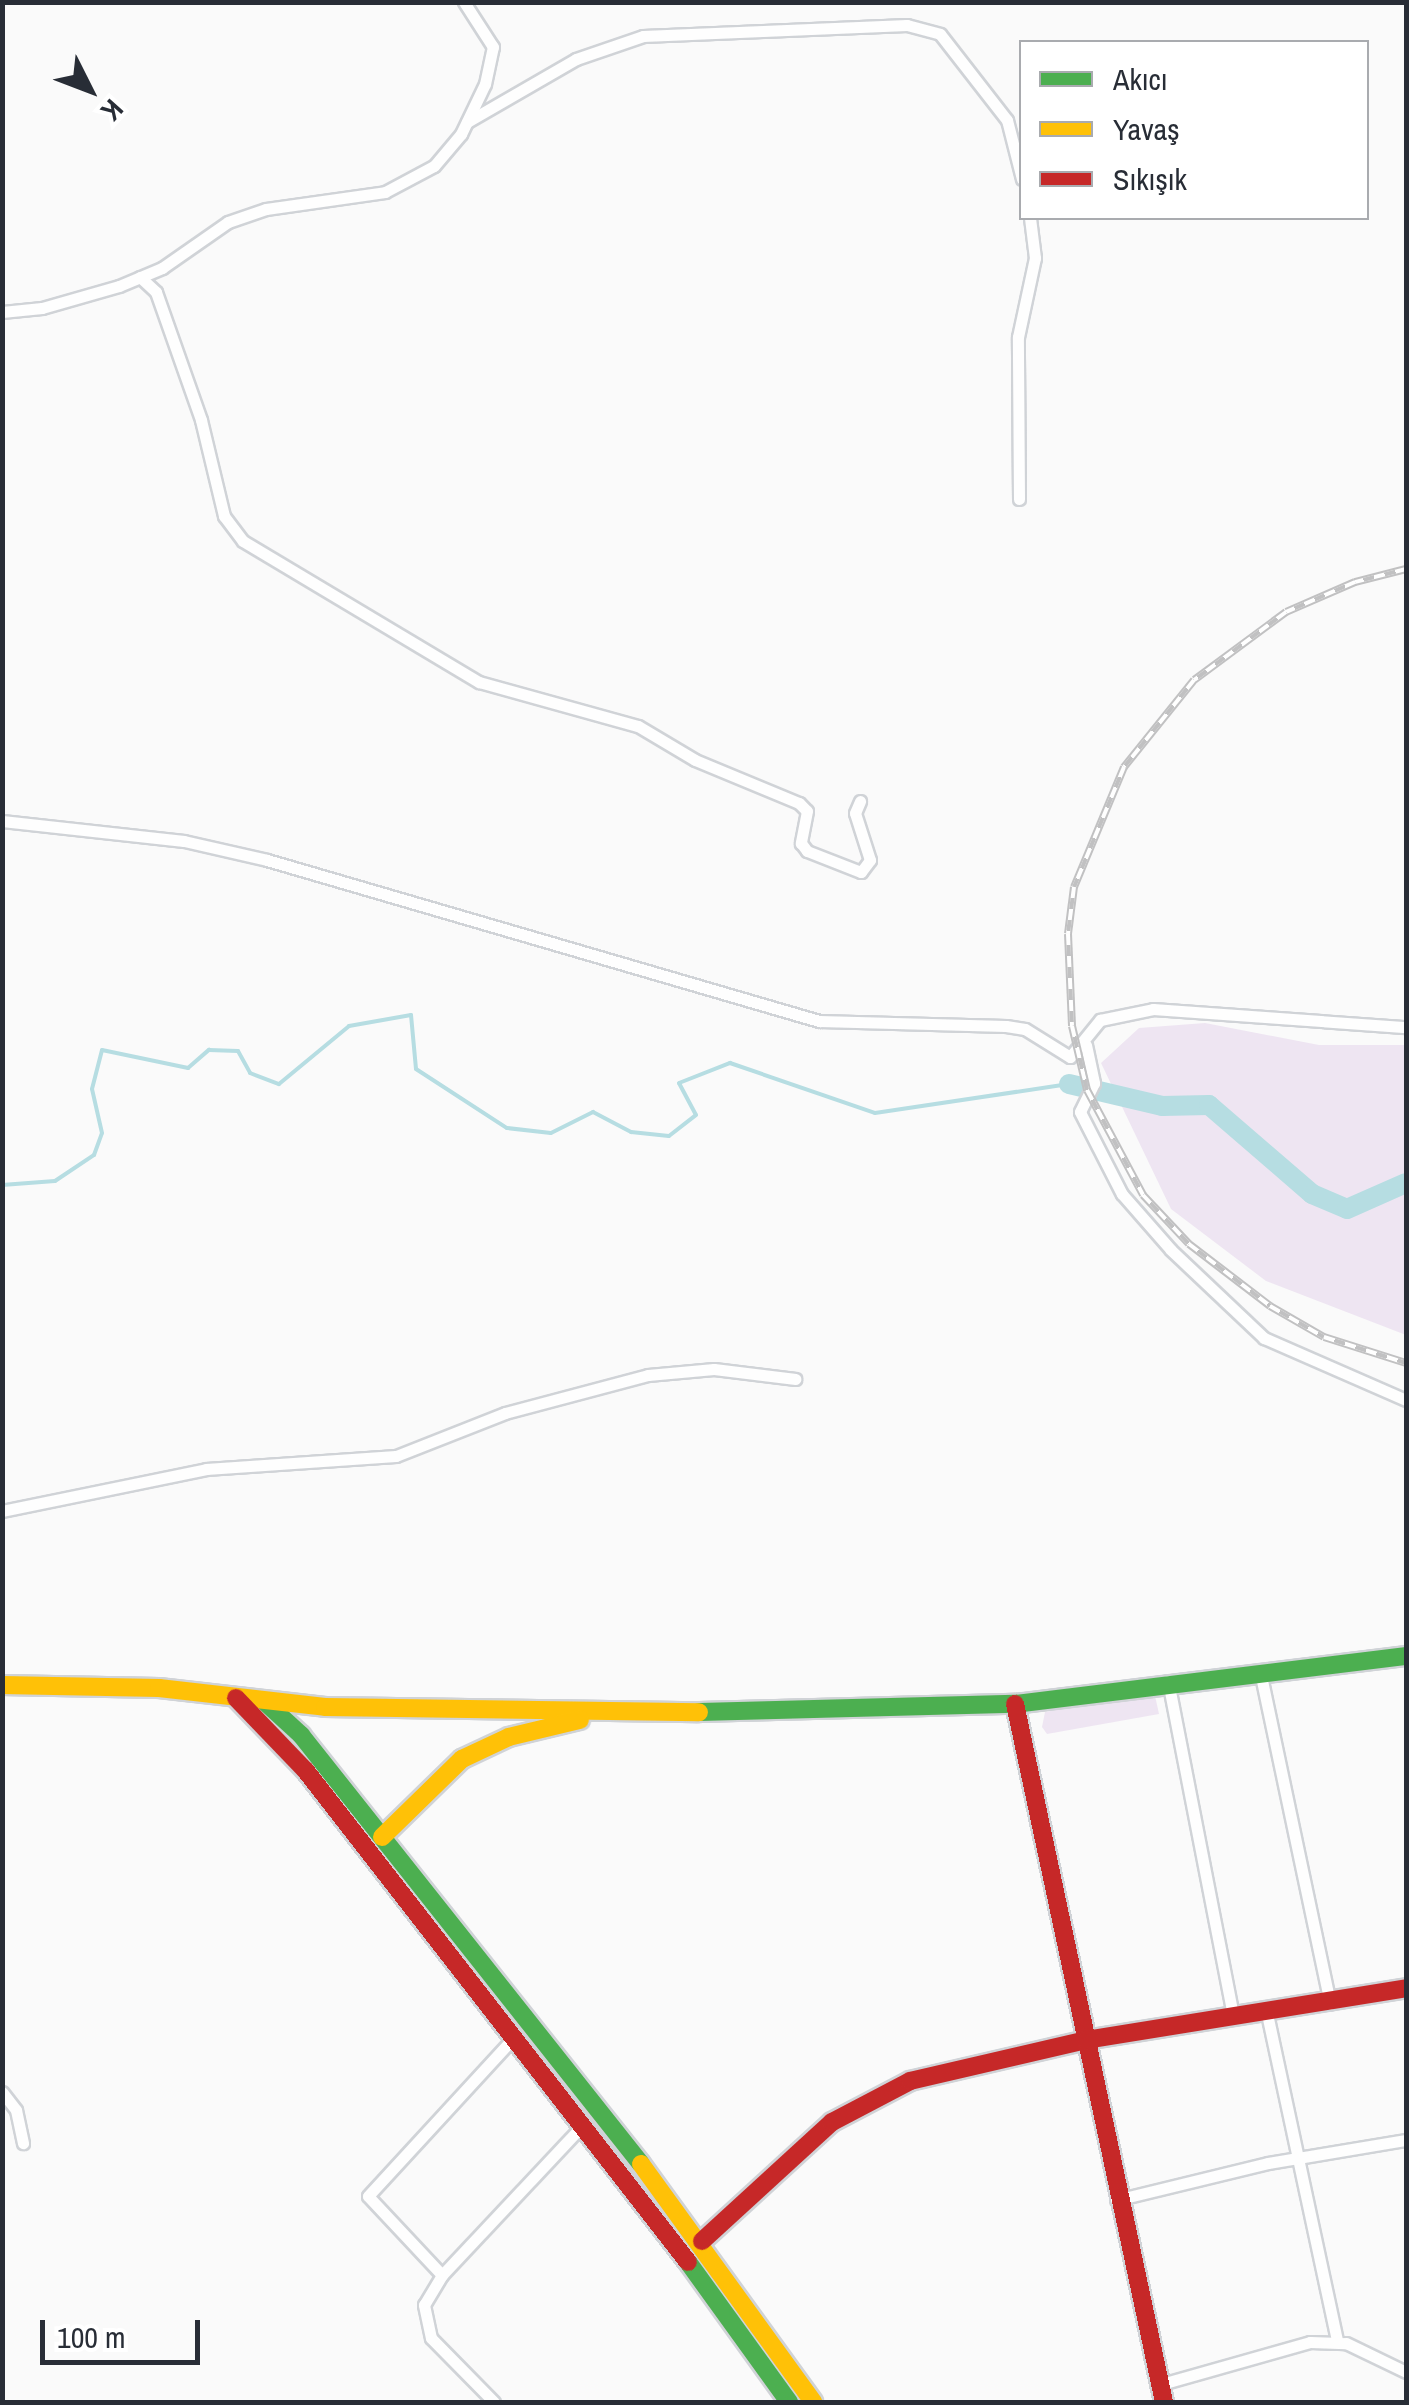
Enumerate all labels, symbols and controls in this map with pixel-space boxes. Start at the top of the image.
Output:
north arrow [40,40,140,140]
legend [1019,40,1369,220]
text: Akıcı [1113,59,1168,99]
text: K [93,91,132,129]
text: Yavaş [1113,109,1180,149]
text: Sıkışık [1113,159,1187,199]
scale bar [45,2300,205,2362]
text: 100 m [57,2317,125,2357]

